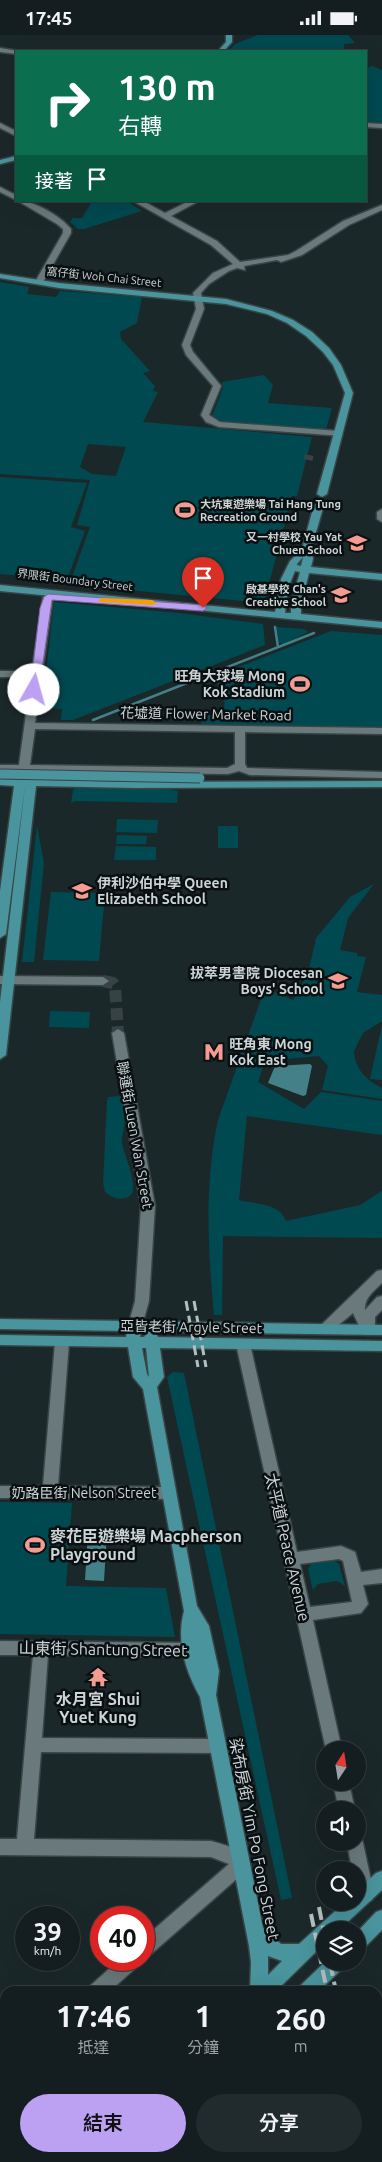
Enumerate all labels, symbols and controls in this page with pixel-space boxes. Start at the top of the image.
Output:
text: 17:45 [25,7,73,29]
text: 130 m [118,67,216,107]
icon: right [35,70,100,135]
text: 右轉 [118,113,162,138]
icon: arrive [83,165,111,193]
text: 接著 [35,170,73,192]
street label: 窩仔街 Woh Chai Street [46,265,163,289]
place label: 大坑東遊樂場 Tai Hang Tung Recreation Ground [200,498,341,523]
sports icon: 大坑東遊樂場 Tai Hang Tung Recreation Ground [174,499,196,521]
place label: 又一村學校 Yau Yat Chuen School [246,531,343,556]
school or university icon: 又一村學校 Yau Yat Chuen School [346,532,368,554]
pin [182,557,224,608]
icon: arrive [189,564,217,592]
street label: 界限街 Boundary Street [16,567,134,593]
place label: 啟基學校 Chan's Creative School [245,583,327,608]
school or university icon: 啟基學校 Chan's Creative School [330,584,352,606]
position arrow [7,663,59,715]
place label: 旺角大球場 Mong Kok Stadium [174,668,285,700]
sports icon: 旺角大球場 Mong Kok Stadium [289,673,311,695]
street label: 花墟道 Flower Market Road [120,705,292,723]
place label: 伊利沙伯中學 Queen Elizabeth School [97,875,228,907]
school or university icon: 伊利沙伯中學 Queen Elizabeth School [71,880,93,902]
place label: 拔萃男書院 Diocesan Boys' School [190,965,323,997]
school or university icon: 拔萃男書院 Diocesan Boys' School [327,970,349,992]
place label: 旺角東 Mong Kok East [229,1036,312,1068]
metro station icon: 旺角東 Mong Kok East [203,1041,225,1063]
street label: 聯運街 Luen Wan Street [114,1060,156,1210]
street label: 亞皆老街 Argyle Street [120,1318,263,1336]
street label: 太平道 Peace Avenue [262,1471,314,1623]
street label: 奶路臣街 Nelson Street [11,1485,157,1501]
place label: 麥花臣遊樂場 Macpherson Playground [50,1527,242,1563]
sports icon: 麥花臣遊樂場 Macpherson Playground [24,1534,46,1556]
street label: 山東街 Shantung Street [19,1639,188,1659]
temple icon: 水月宮 Shui Yuet Kung [87,1666,109,1688]
place label: 水月宮 Shui Yuet Kung [56,1690,140,1726]
street label: 染布房街 Yim Po Fong Street [227,1736,284,1942]
north arrow [316,1741,366,1791]
map controls [316,1741,366,1971]
button: sound [316,1801,366,1851]
button: search [316,1861,366,1911]
speed limit sign: 40 [90,1906,155,1971]
text: 39 [33,1918,62,1946]
button: layers [316,1921,366,1971]
text: km/h [34,1944,61,1957]
text: 17:46 [56,1999,131,2033]
text: 1 [195,1999,212,2033]
text: 260 [275,2002,326,2036]
text: m [294,2037,307,2055]
text: 抵達 [78,2038,110,2056]
text: 分鐘 [187,2038,219,2056]
button: 結束 [20,2094,186,2152]
button: 分享 [196,2094,362,2152]

